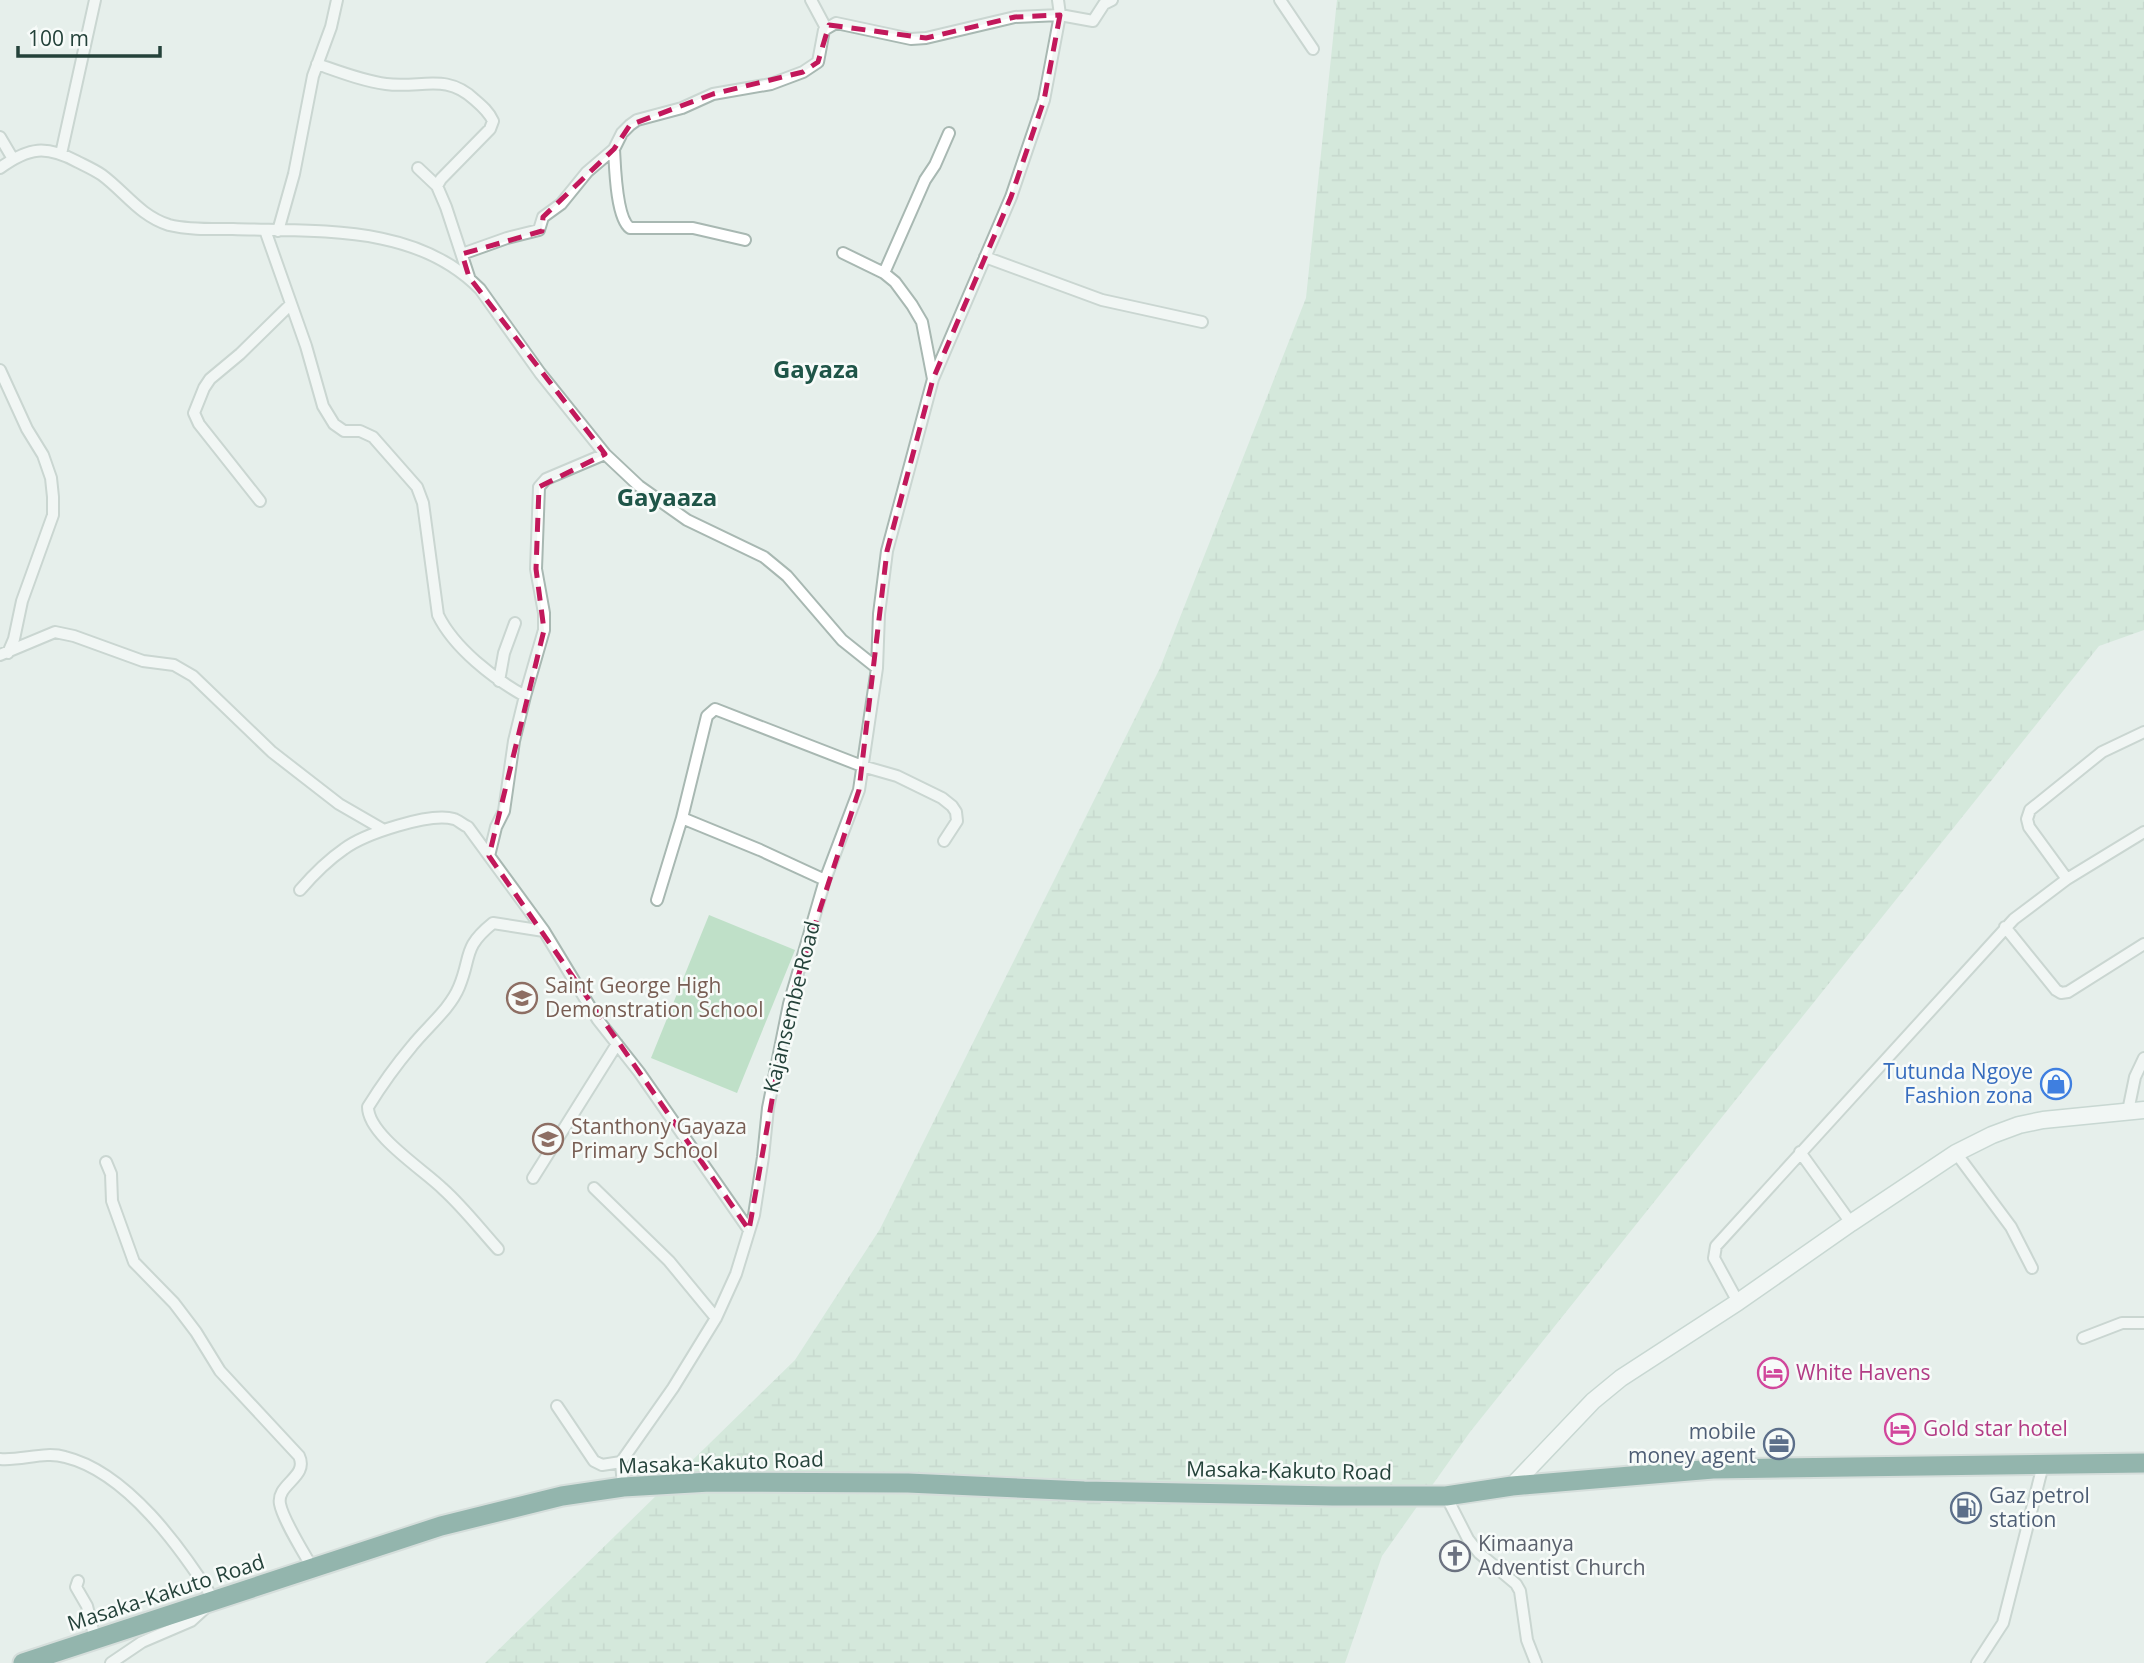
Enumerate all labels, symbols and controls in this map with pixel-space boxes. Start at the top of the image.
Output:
scale bar [18,14,159,58]
text: 100 m [28,24,89,52]
district label: Gayaza [773,352,859,385]
district label: Gayaaza [617,480,717,513]
street label: Kajansembe Road [756,918,826,1095]
place label: Saint George High Demonstration School [545,971,764,1023]
school or university icon: Saint George High Demonstration School [505,981,539,1015]
place label: Tutunda Ngoye Fashion zona [1883,1057,2033,1109]
shop icon: Tutunda Ngoye Fashion zona [2039,1067,2073,1101]
place label: Stanthony Gayaza Primary School [571,1112,747,1164]
school or university icon: Stanthony Gayaza Primary School [531,1122,565,1156]
hotel icon: White Havens [1756,1356,1790,1390]
place label: White Havens [1796,1358,1931,1386]
hotel icon: Gold star hotel [1883,1412,1917,1446]
place label: Gold star hotel [1923,1414,2068,1442]
place label: mobile money agent [1628,1417,1756,1469]
office icon: mobile money agent [1762,1427,1796,1461]
street label: Masaka-Kakuto Road [618,1444,824,1480]
street label: Masaka-Kakuto Road [1186,1454,1392,1486]
place label: Gaz petrol station [1989,1481,2090,1533]
fuel station icon: Gaz petrol station [1949,1491,1983,1525]
place label: Kimaanya Adventist Church [1478,1529,1646,1581]
church icon: Kimaanya Adventist Church [1438,1539,1472,1573]
street label: Masaka-Kakuto Road [63,1547,268,1637]

